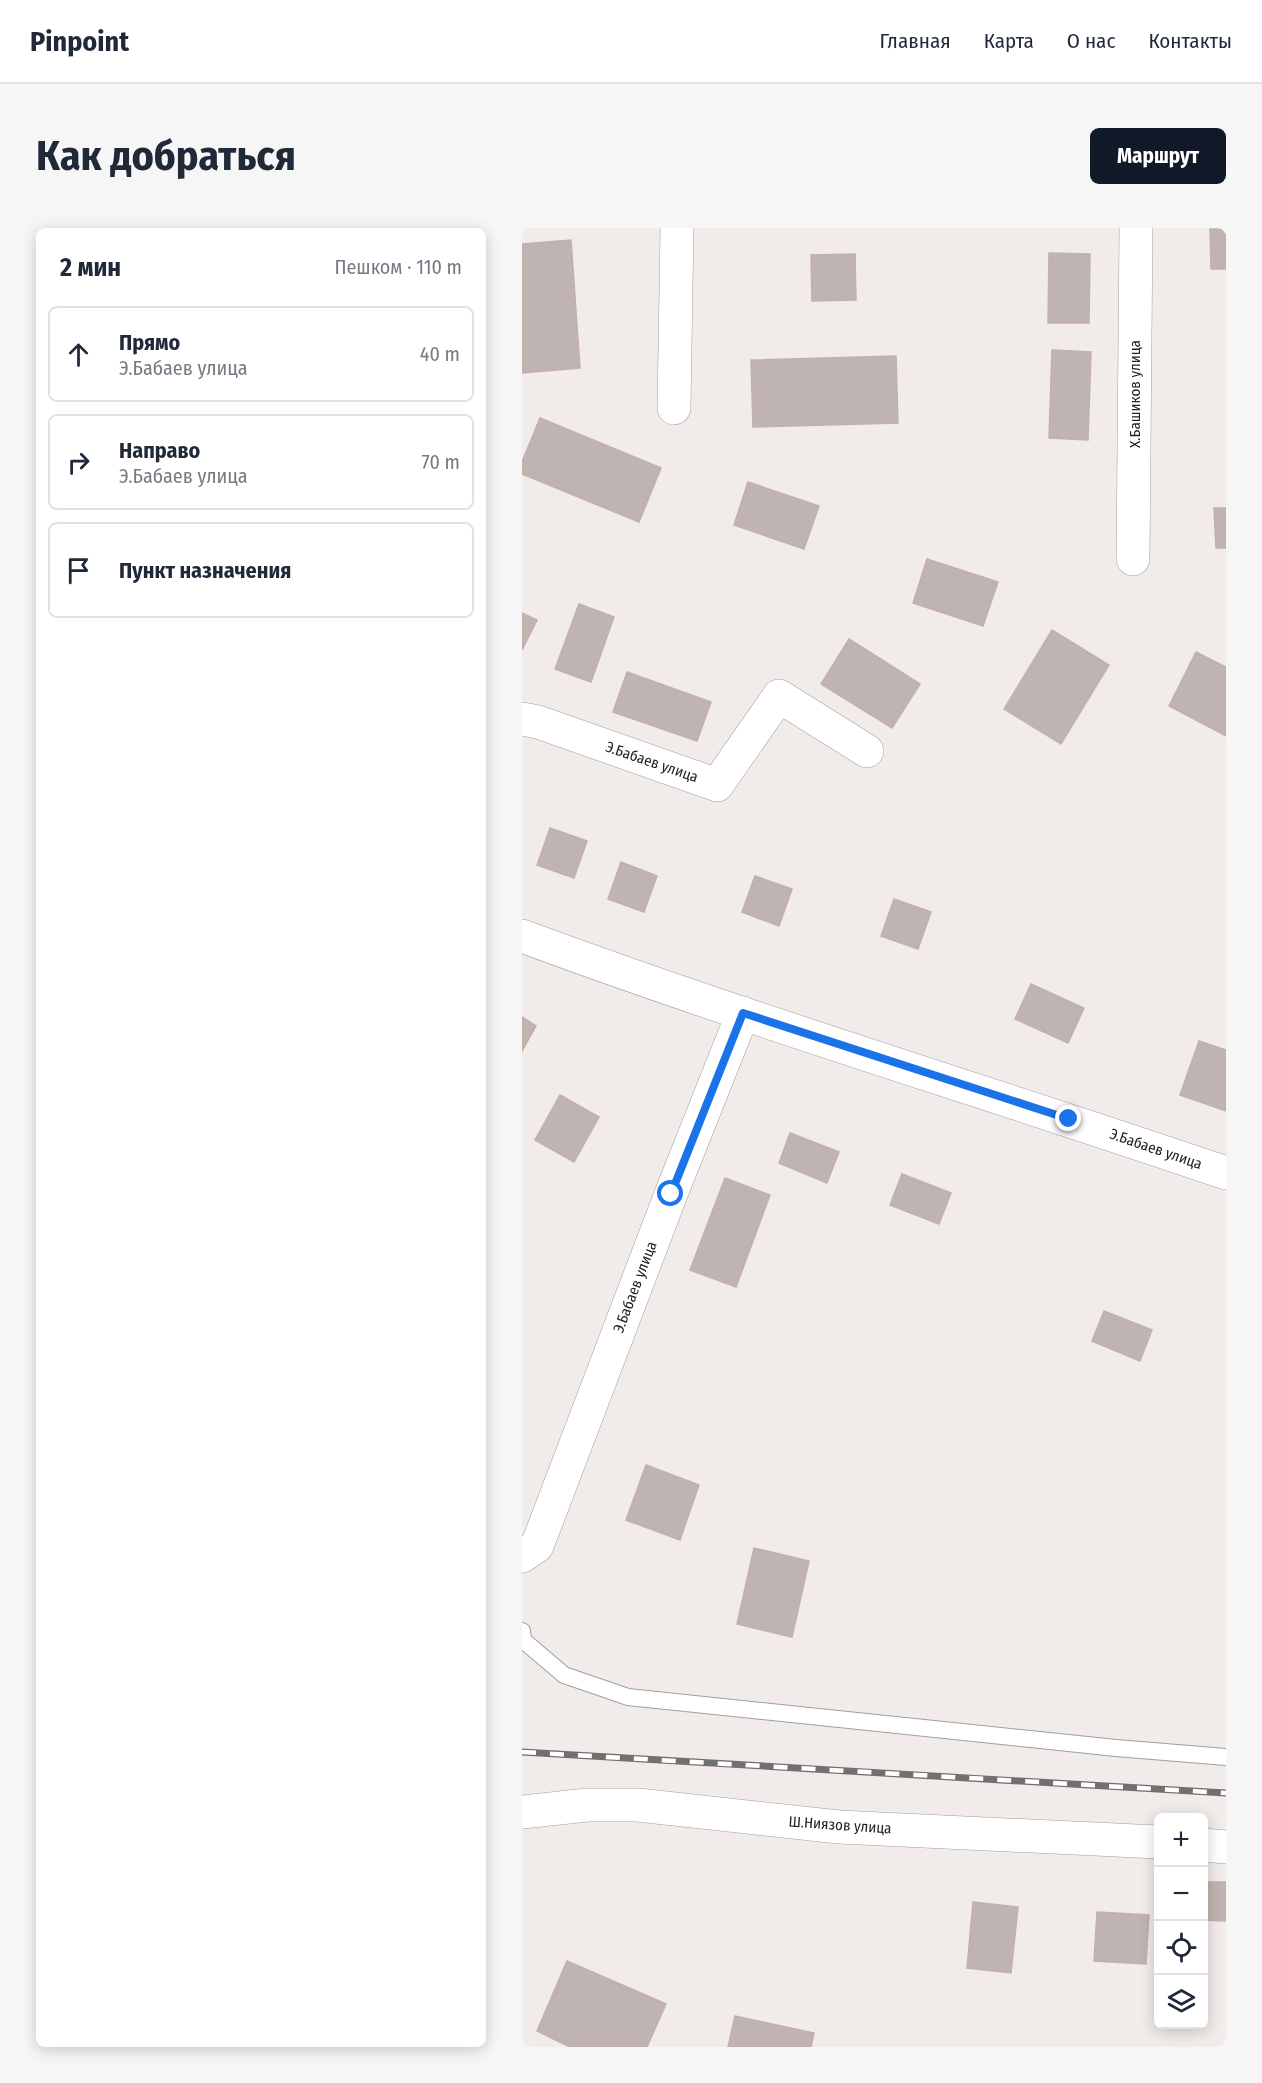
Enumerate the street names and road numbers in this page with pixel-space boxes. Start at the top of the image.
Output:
street label: Х.Башиков улица [1126,340,1144,448]
street label: Э.Бабаев улица [603,738,701,786]
street label: Э.Бабаев улица [1107,1125,1205,1173]
street label: Э.Бабаев улица [609,1239,661,1335]
street label: Ш.Ниязов улица [788,1812,892,1838]

